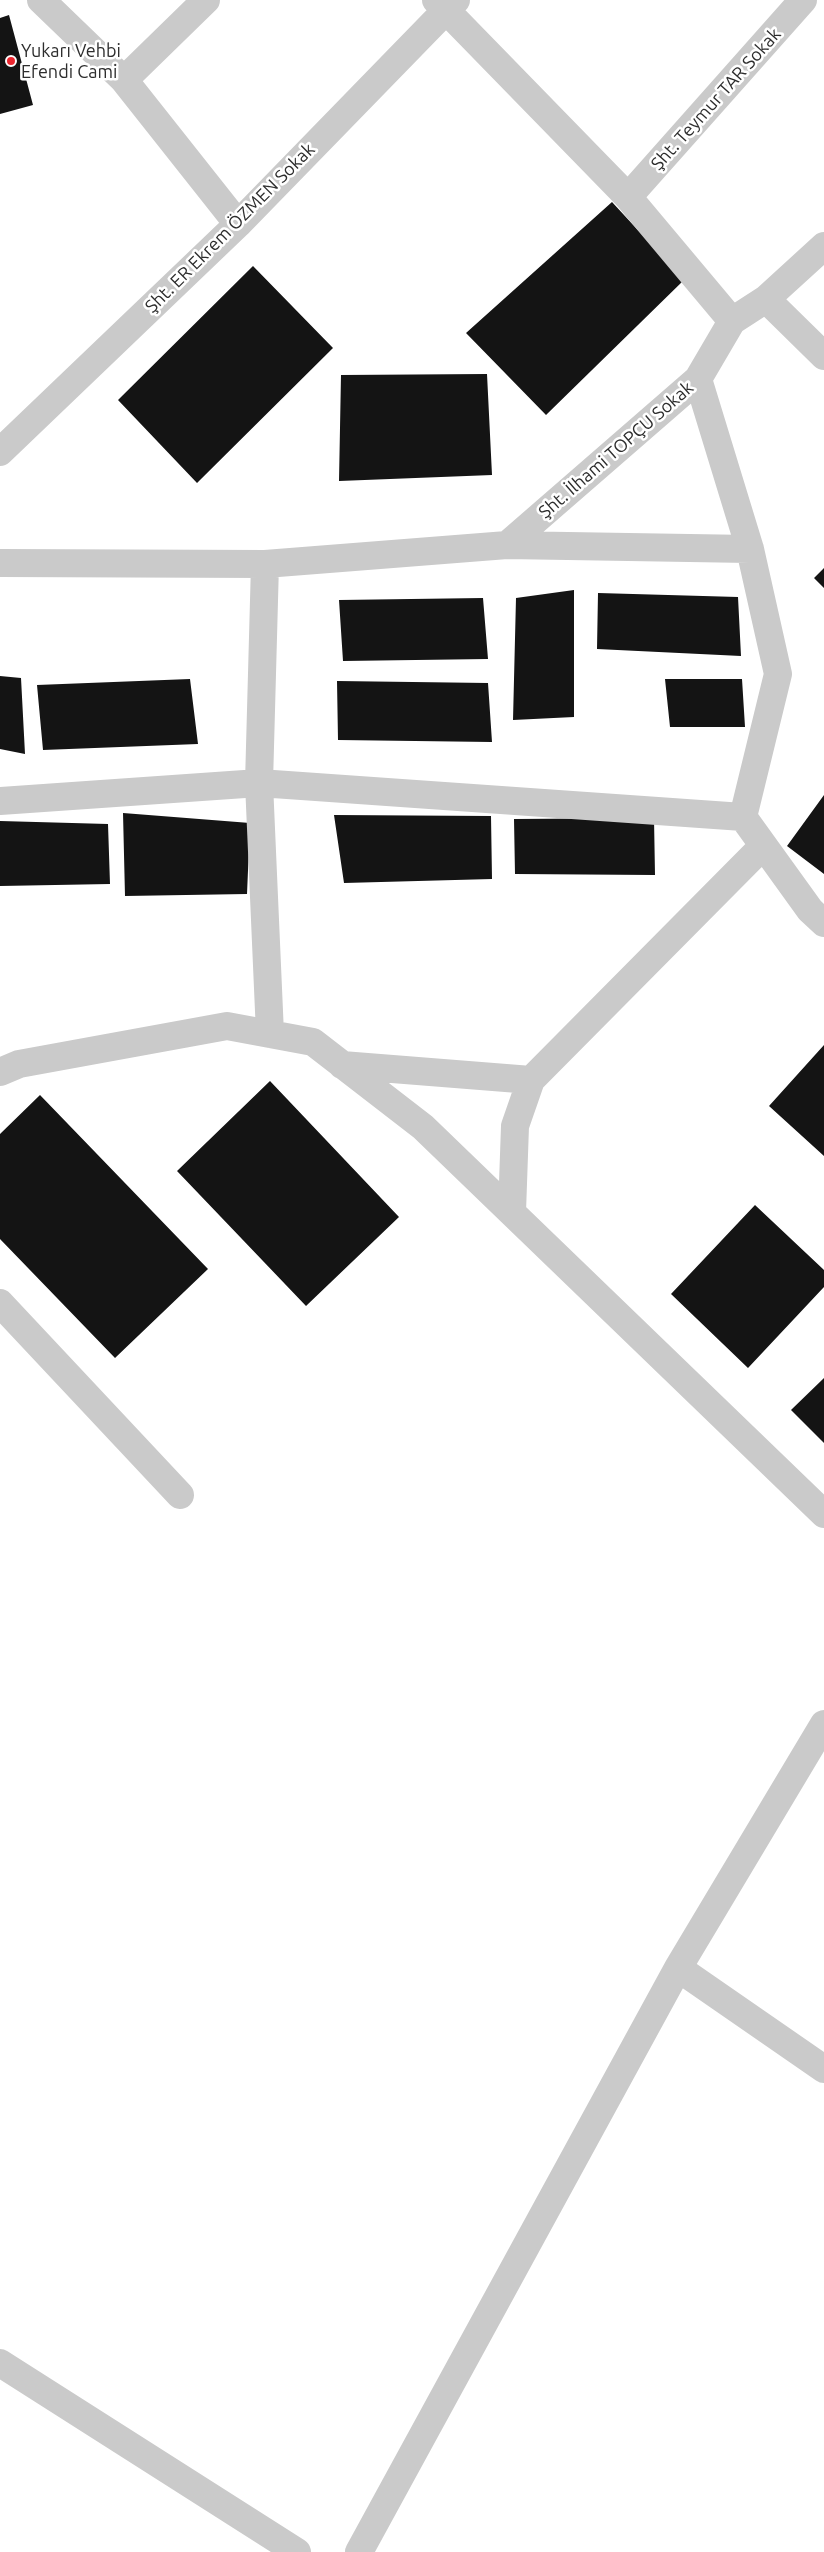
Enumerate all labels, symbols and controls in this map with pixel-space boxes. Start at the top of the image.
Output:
street label: Şht. Teymur TAR Sokak [647,24,785,174]
place label: Yukarı Vehbi Efendi Cami [21,40,121,82]
marker: Yukarı Vehbi Efendi Cami [5,55,17,67]
street label: Şht. ER Ekrem ÖZMEN Sokak [141,139,319,317]
street label: Şht. İlhami TOPÇU Sokak [534,377,698,523]

